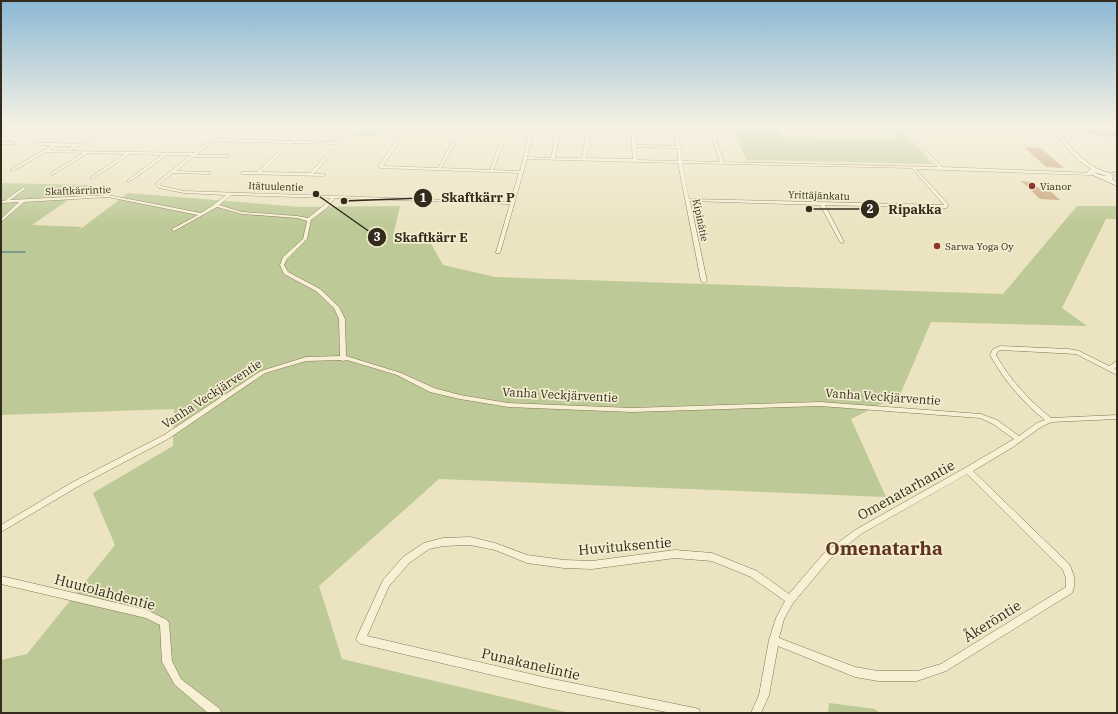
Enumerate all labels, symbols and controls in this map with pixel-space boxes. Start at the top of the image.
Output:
street label: Itätuulentie [248,179,304,194]
place label: Vianor [1040,180,1072,193]
marker: Vianor [1027,181,1037,191]
street label: Skaftkärrintie [45,183,111,198]
callout: Skaftkärr P [413,185,523,210]
street label: Yrittäjänkatu [788,188,850,203]
text: Skaftkärr P [441,189,515,206]
text: 1 [419,190,427,205]
callout: Ripakka [860,196,950,221]
street label: Kipinätie [690,198,711,243]
text: 2 [866,201,874,216]
text: Ripakka [888,201,942,218]
callout: Skaftkärr E [367,225,476,250]
text: 3 [373,229,381,244]
text: Skaftkärr E [394,229,468,246]
place label: Sarwa Yoga Oy [945,240,1014,253]
marker: Sarwa Yoga Oy [932,241,942,251]
street label: Vanha Veckjärventie [159,356,264,431]
street label: Vanha Veckjärventie [502,384,618,405]
street label: Vanha Veckjärventie [825,385,941,408]
street label: Omenatarhantie [854,456,958,524]
street label: Huvituksentie [578,533,672,559]
district label: Omenatarha [825,536,943,560]
street label: Huutolahdentie [53,570,157,614]
street label: Åkeröntie [959,595,1024,646]
street label: Punakanelintie [480,644,582,684]

